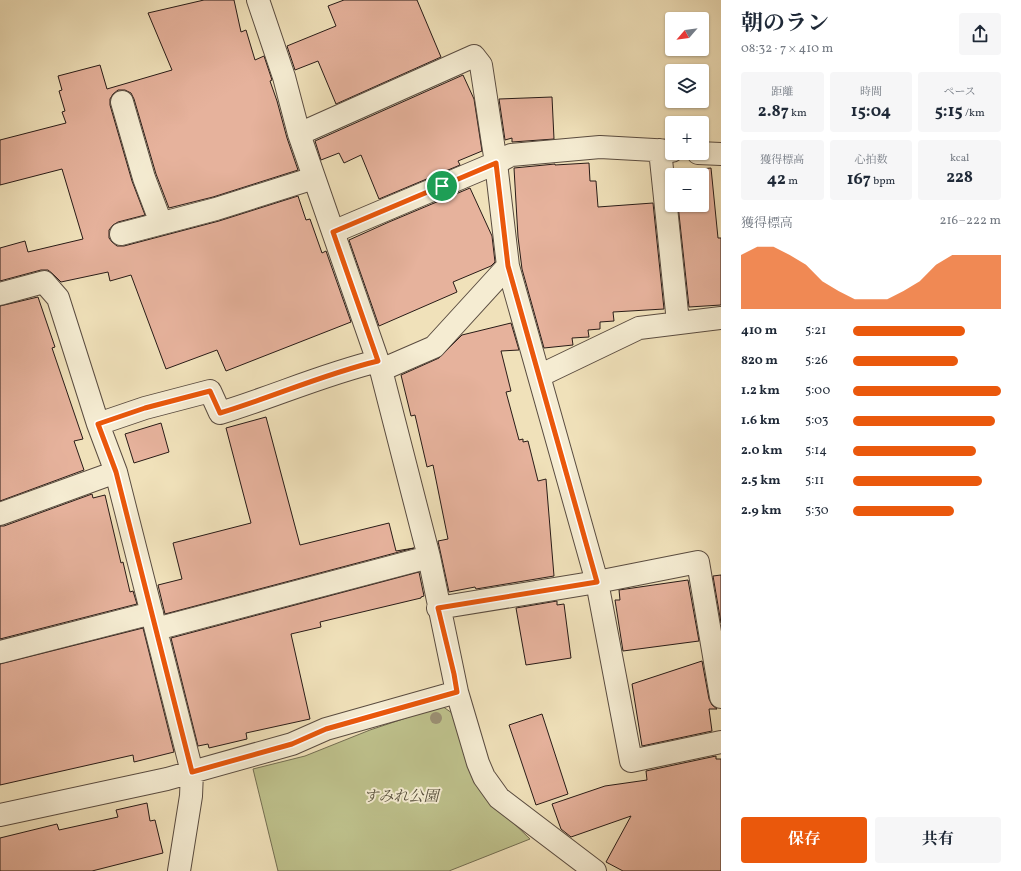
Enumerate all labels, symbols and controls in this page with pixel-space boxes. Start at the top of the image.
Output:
text: 朝のラン [741,9,829,40]
north arrow [665,12,709,56]
map controls [665,12,709,212]
button: share [959,13,1001,55]
text: 08:32 · 7 × 410 m [741,40,833,58]
button: layers [665,64,709,108]
text: 距離 [771,85,793,100]
text: 時間 [860,85,882,100]
text: ペース [943,85,976,100]
text: 2.87 [758,100,789,123]
text: 15:04 [851,100,891,123]
text: 5:15 [935,100,963,123]
text: km [789,106,807,121]
text: /km [963,106,985,121]
button: + [665,116,709,160]
text: kcal [950,151,969,166]
text: 獲得標高 [760,153,804,168]
text: 心拍数 [854,153,887,168]
text: 228 [946,166,973,189]
button: − [665,168,709,212]
text: 42 [767,168,786,191]
text: 167 [847,168,871,191]
pin [425,169,459,203]
text: m [786,174,798,189]
text: bpm [871,174,895,189]
icon: arrive [431,175,453,197]
text: 216–222 m [940,212,1001,230]
text: 獲得標高 [741,215,793,233]
text: 410 m [741,322,777,340]
text: 5:21 [805,322,826,340]
text: 820 m [741,352,778,370]
text: 5:26 [805,352,828,370]
text: 1.2 km [741,382,780,400]
text: 5:00 [805,382,830,400]
text: 1.6 km [741,412,780,430]
text: 5:03 [805,412,828,430]
text: 2.0 km [741,442,783,460]
text: 5:14 [805,442,827,460]
text: 2.5 km [741,472,781,490]
text: 5:11 [805,472,824,490]
text: 2.9 km [741,502,782,520]
text: 5:30 [805,502,829,520]
park label: すみれ公園 [363,787,441,808]
button: 保存 [741,817,867,863]
button: 共有 [875,817,1001,863]

